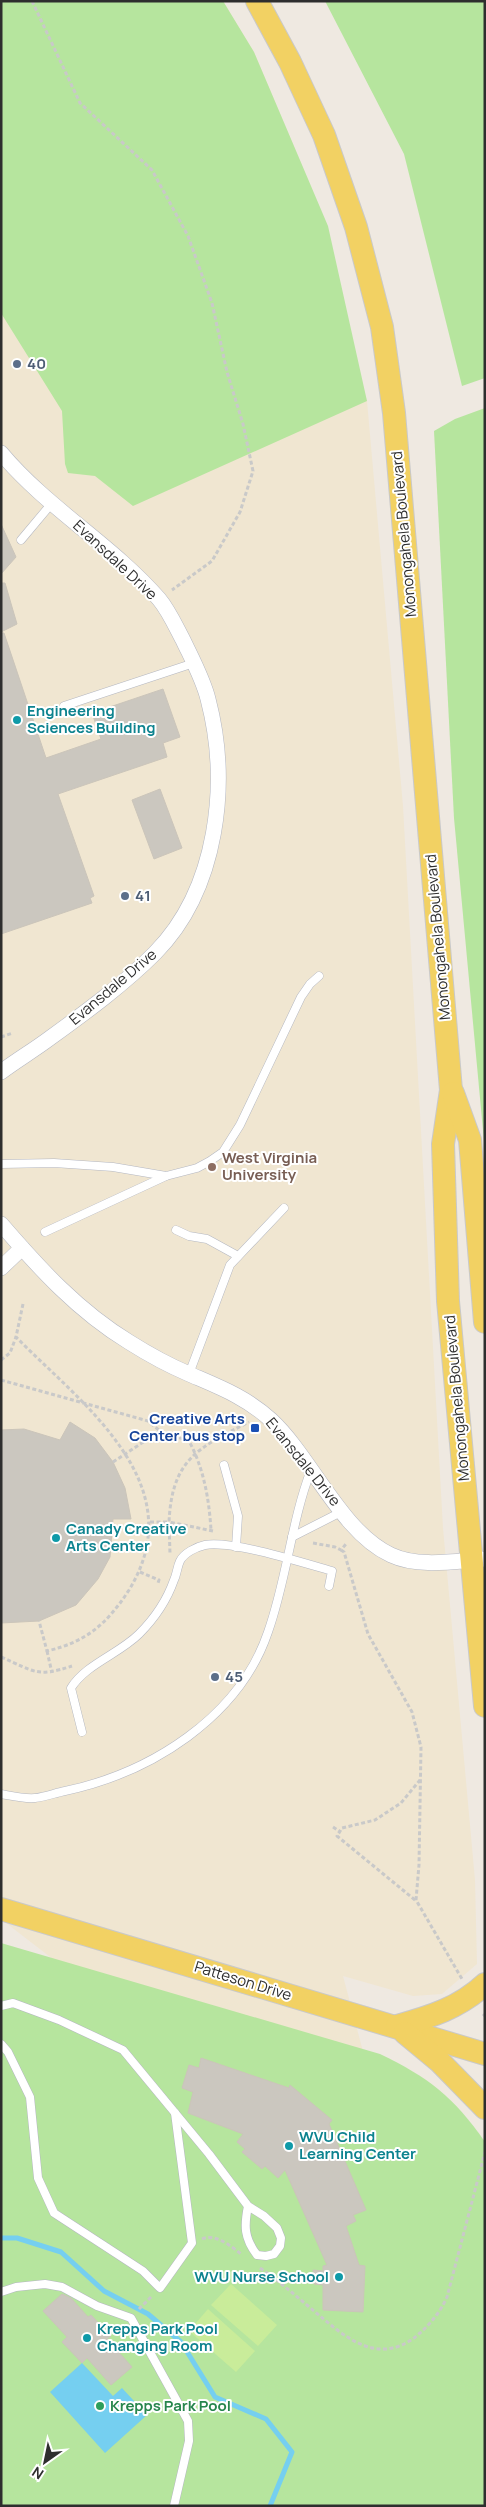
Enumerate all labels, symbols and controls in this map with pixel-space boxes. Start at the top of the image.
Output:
place label: 40 [27,353,46,374]
marker: 40 [11,358,23,370]
street label: Monongahela Boulevard [386,450,421,618]
street label: Evansdale Drive [69,515,162,604]
place label: Engineering Sciences Building [27,700,155,738]
marker: Engineering Sciences Building [11,714,23,726]
street label: Monongahela Boulevard [420,853,455,1021]
place label: 41 [135,885,151,906]
marker: 41 [119,890,131,902]
street label: Evansdale Drive [64,944,161,1030]
place label: West Virginia University [222,1147,317,1185]
marker: West Virginia University [206,1161,218,1173]
street label: Monongahela Boulevard [439,1314,474,1482]
place label: Creative Arts Center bus stop [129,1408,245,1446]
street label: Evansdale Drive [261,1413,346,1511]
marker: Creative Arts Center bus stop [249,1422,261,1434]
place label: Canady Creative Arts Center [66,1518,187,1556]
marker: Canady Creative Arts Center [50,1532,62,1544]
place label: 45 [225,1666,243,1687]
marker: 45 [209,1671,221,1683]
street label: Patteson Drive [192,1956,295,2005]
place label: WVU Child Learning Center [299,2126,416,2164]
marker: WVU Child Learning Center [283,2140,295,2152]
place label: WVU Nurse School [194,2266,329,2287]
marker: WVU Nurse School [333,2271,345,2283]
place label: Krepps Park Pool Changing Room [97,2318,218,2356]
marker: Krepps Park Pool Changing Room [81,2332,93,2344]
place label: Krepps Park Pool [110,2395,231,2416]
marker: Krepps Park Pool [94,2400,106,2412]
north arrow [20,2437,70,2487]
text: N [28,2463,47,2484]

